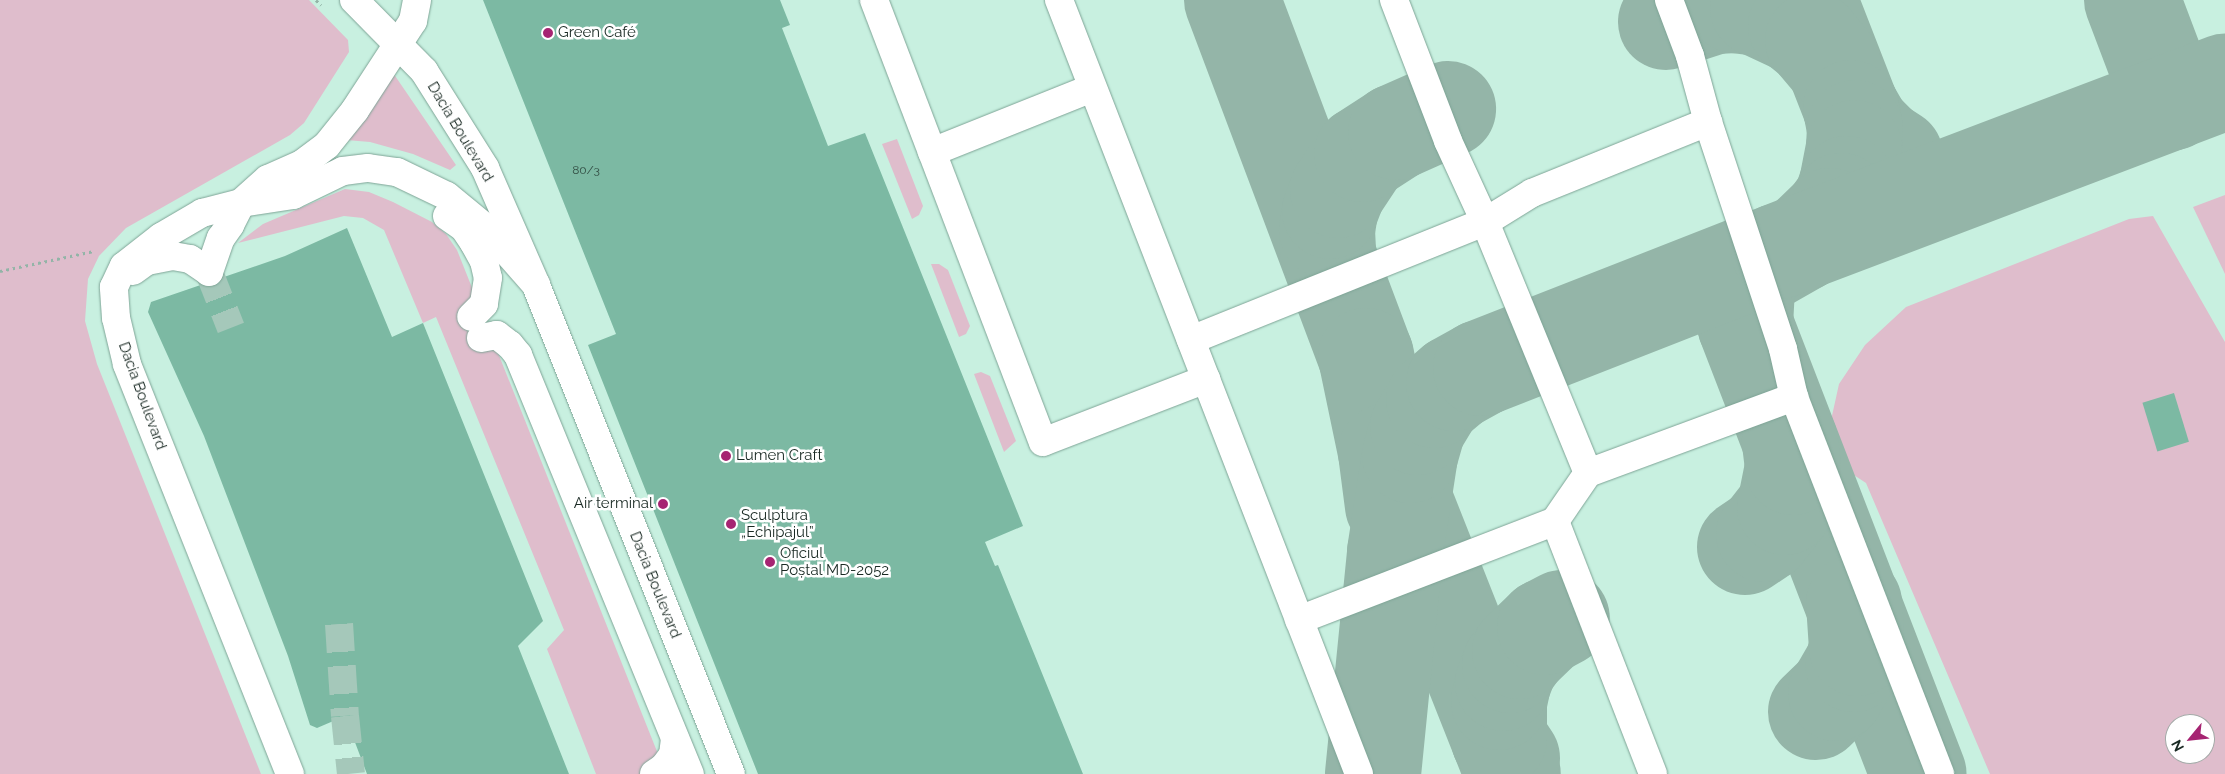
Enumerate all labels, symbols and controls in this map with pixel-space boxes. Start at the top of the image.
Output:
place label: Green Café [558,24,636,42]
marker: Green Café [542,27,554,39]
street label: Dacia Boulevard [423,79,497,185]
house number: 80/3 [572,164,600,178]
street label: Dacia Boulevard [114,340,170,452]
place label: Lumen Craft [736,447,822,465]
marker: Lumen Craft [720,450,732,462]
place label: Air terminal [573,495,653,513]
marker: Air terminal [657,498,669,510]
place label: Sculptura „Echipajul” [741,506,814,541]
marker: Sculptura „Echipajul” [725,518,737,530]
street label: Dacia Boulevard [625,529,685,641]
place label: Oficiul Poștal MD-2052 [780,544,890,579]
marker: Oficiul Poștal MD-2052 [764,556,776,568]
north arrow [2165,714,2215,764]
text: N [2168,737,2187,754]

